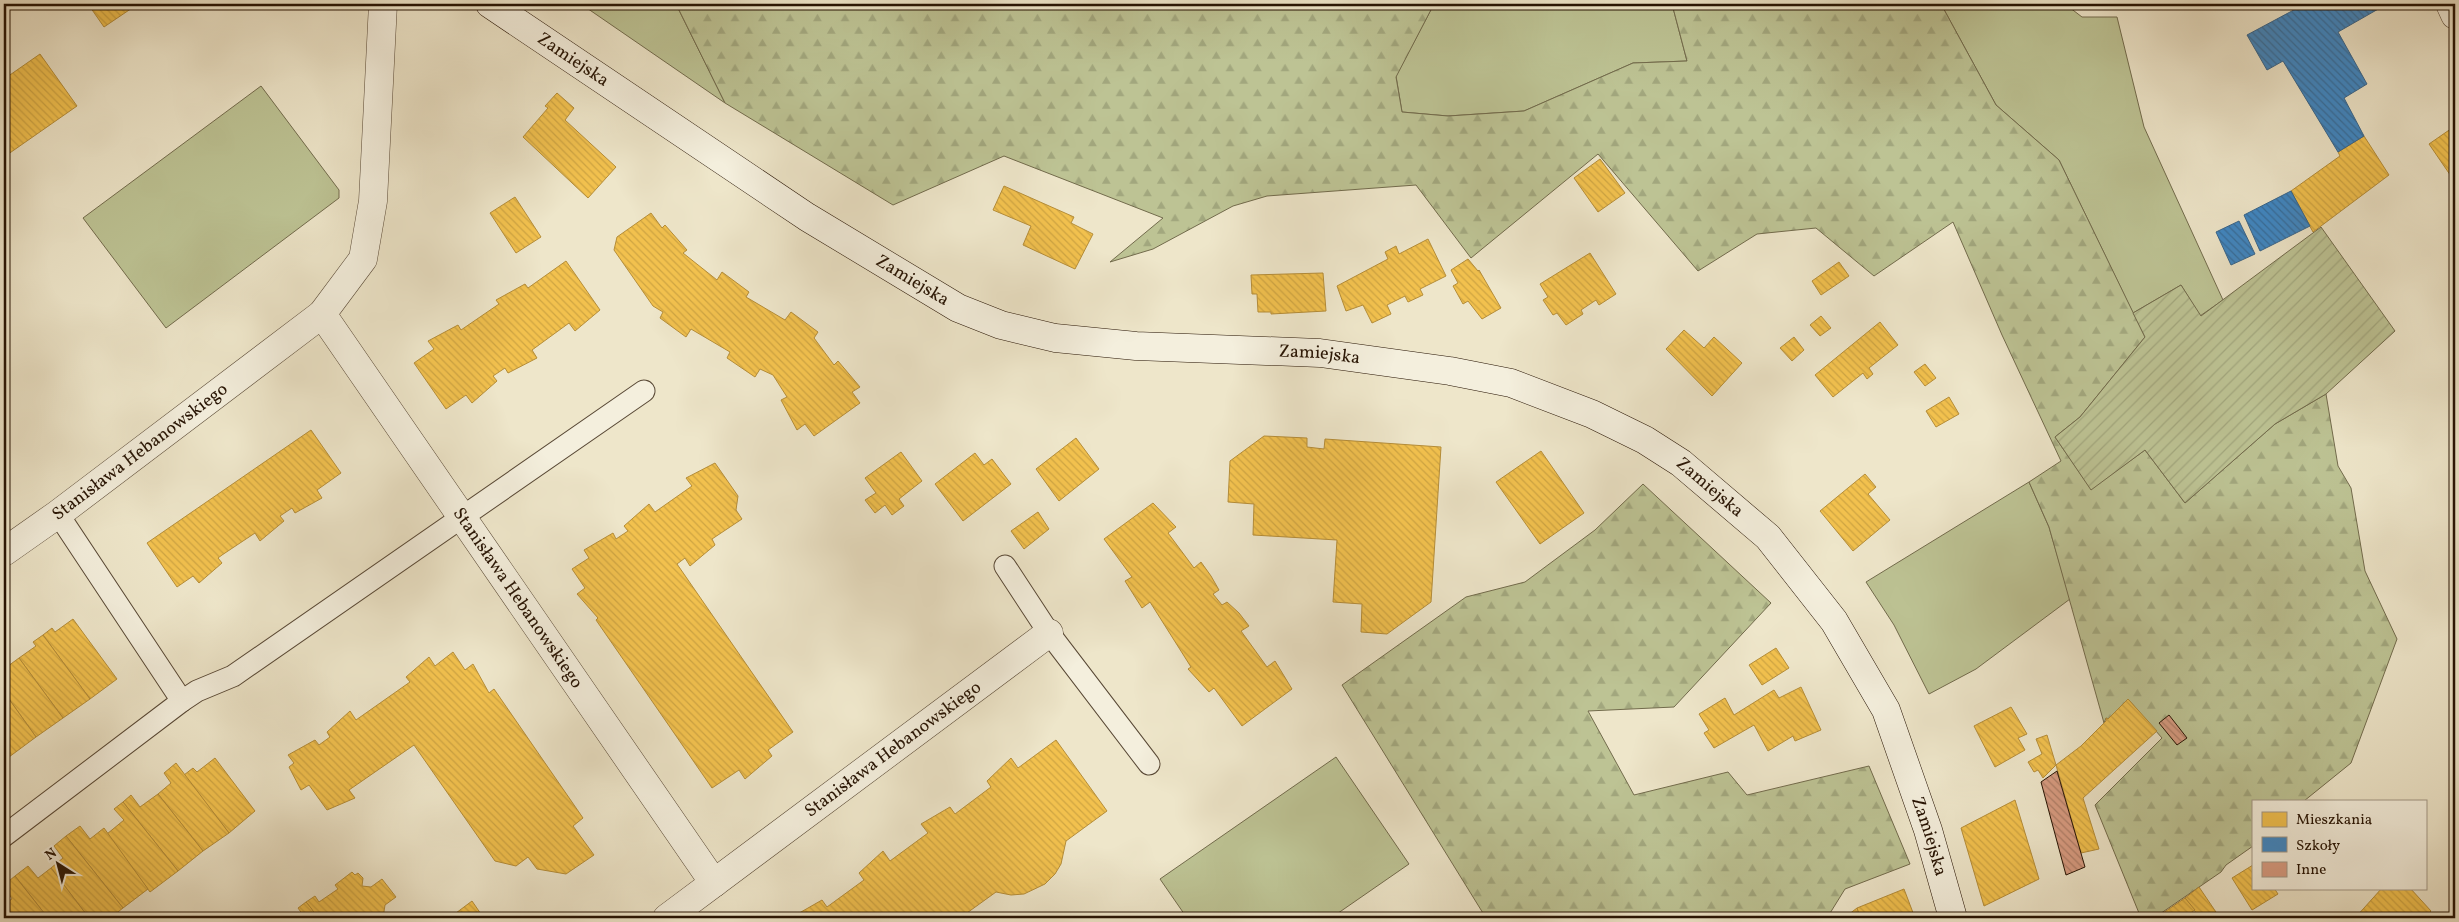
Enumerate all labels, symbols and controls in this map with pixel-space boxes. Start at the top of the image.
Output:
street label: Zamiejska [532,27,614,93]
street label: Zamiejska [871,249,954,312]
street label: Zamiejska [1278,339,1362,371]
street label: Stanisława Hebanowskiego [47,377,233,527]
street label: Zamiejska [1670,451,1749,523]
street label: Stanisława Hebanowskiego [447,503,589,694]
street label: Stanisława Hebanowskiego [799,675,987,824]
street label: Zamiejska [1905,793,1953,879]
legend [2252,800,2426,890]
text: Mieszkania [2296,810,2372,831]
text: Szkoły [2296,836,2340,857]
north arrow [32,840,82,890]
text: N [42,844,61,865]
text: Inne [2296,860,2326,881]

